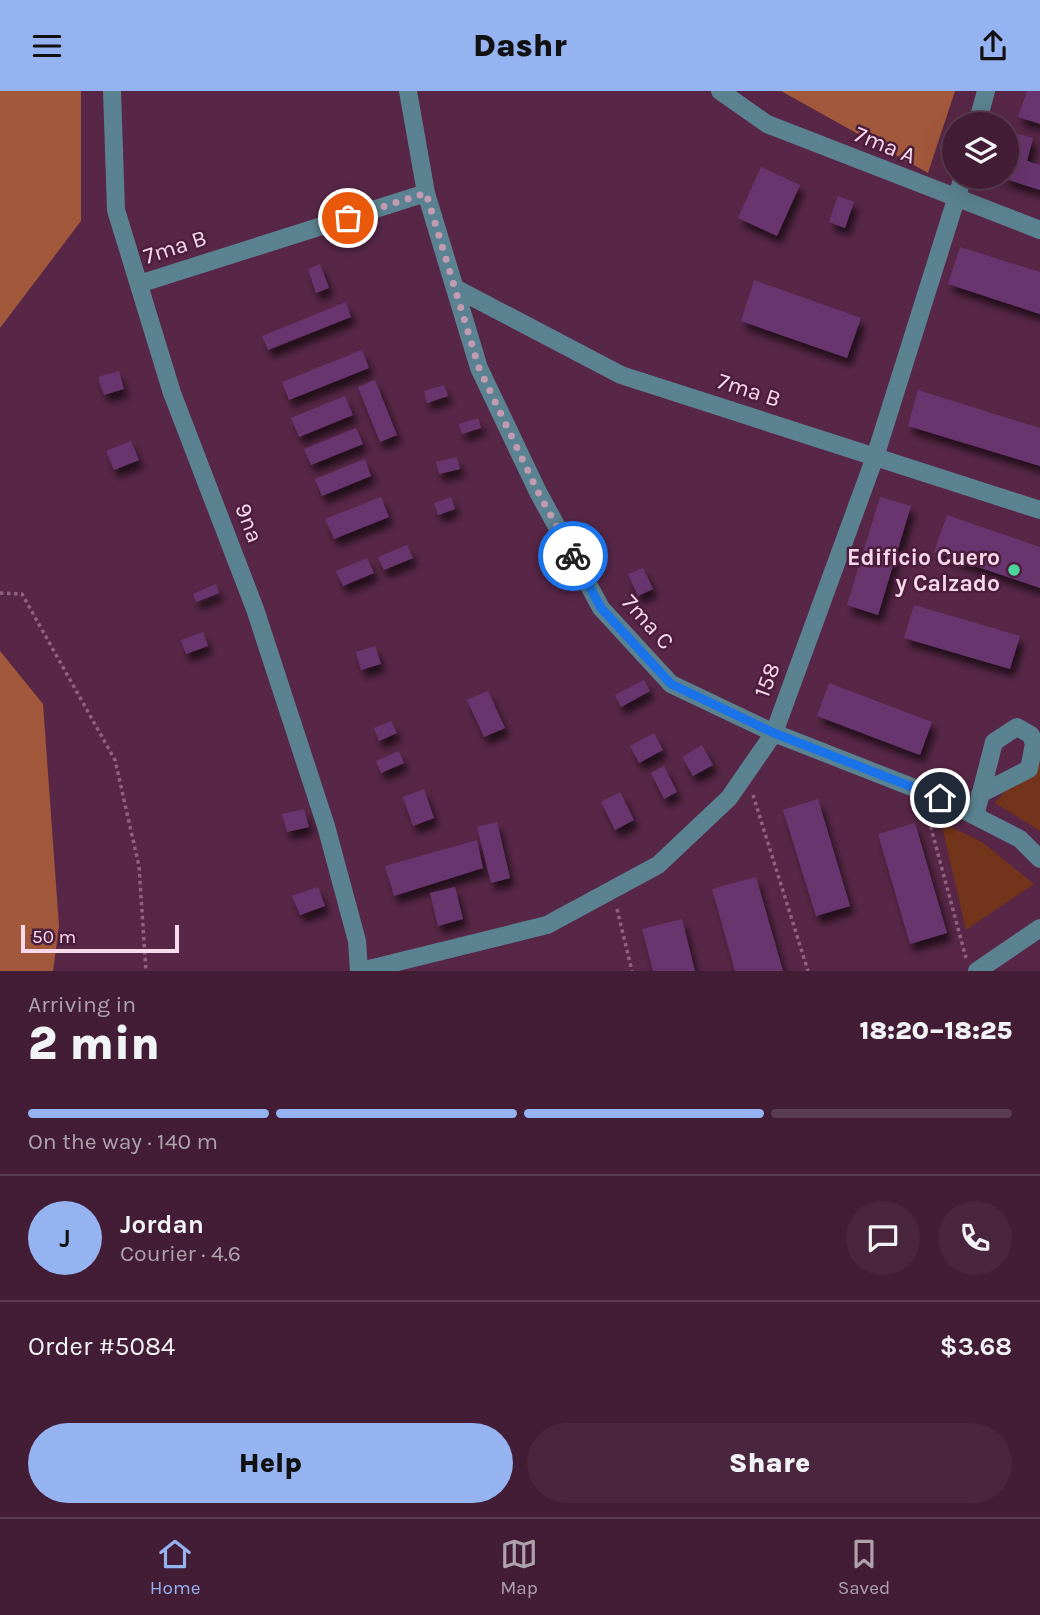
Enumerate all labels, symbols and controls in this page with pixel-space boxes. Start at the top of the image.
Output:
icon: menu [28,27,66,65]
text: Dashr [473,27,567,64]
icon: share [974,27,1012,65]
map controls [942,112,1019,189]
button: layers [942,112,1019,189]
street label: 7ma A [850,121,920,169]
pin [318,188,378,248]
icon: bag [329,199,367,237]
street label: 7ma B [140,224,210,270]
street label: 7ma B [714,367,784,413]
street label: 9na [229,500,269,546]
courier [538,521,608,591]
icon: bike [554,537,592,575]
place label: Edificio Cuero y Calzado [847,544,1000,597]
marker: Edificio Cuero y Calzado [1006,562,1022,578]
street label: 7ma C [616,589,680,655]
street label: 158 [748,659,786,701]
pin [910,768,970,828]
icon: home [921,779,959,817]
scale bar [21,922,178,954]
text: 50 m [32,926,76,948]
text: Arriving in [28,991,136,1018]
text: 18:20–18:25 [859,1015,1012,1046]
text: 2 min [28,1017,160,1071]
text: On the way · 140 m [28,1128,218,1155]
button: chat [846,1201,920,1275]
button: phone [938,1201,1012,1275]
text: Jordan [120,1209,204,1240]
text: J [59,1223,71,1254]
text: Courier · 4.6 [120,1240,241,1267]
text: Order #5084 [28,1331,175,1362]
text: $3.68 [940,1331,1012,1362]
button: Help [28,1423,513,1503]
button: Share [527,1423,1012,1503]
tab: Home [150,1535,200,1599]
tab: Map [500,1535,538,1599]
tab: Saved [838,1535,890,1599]

